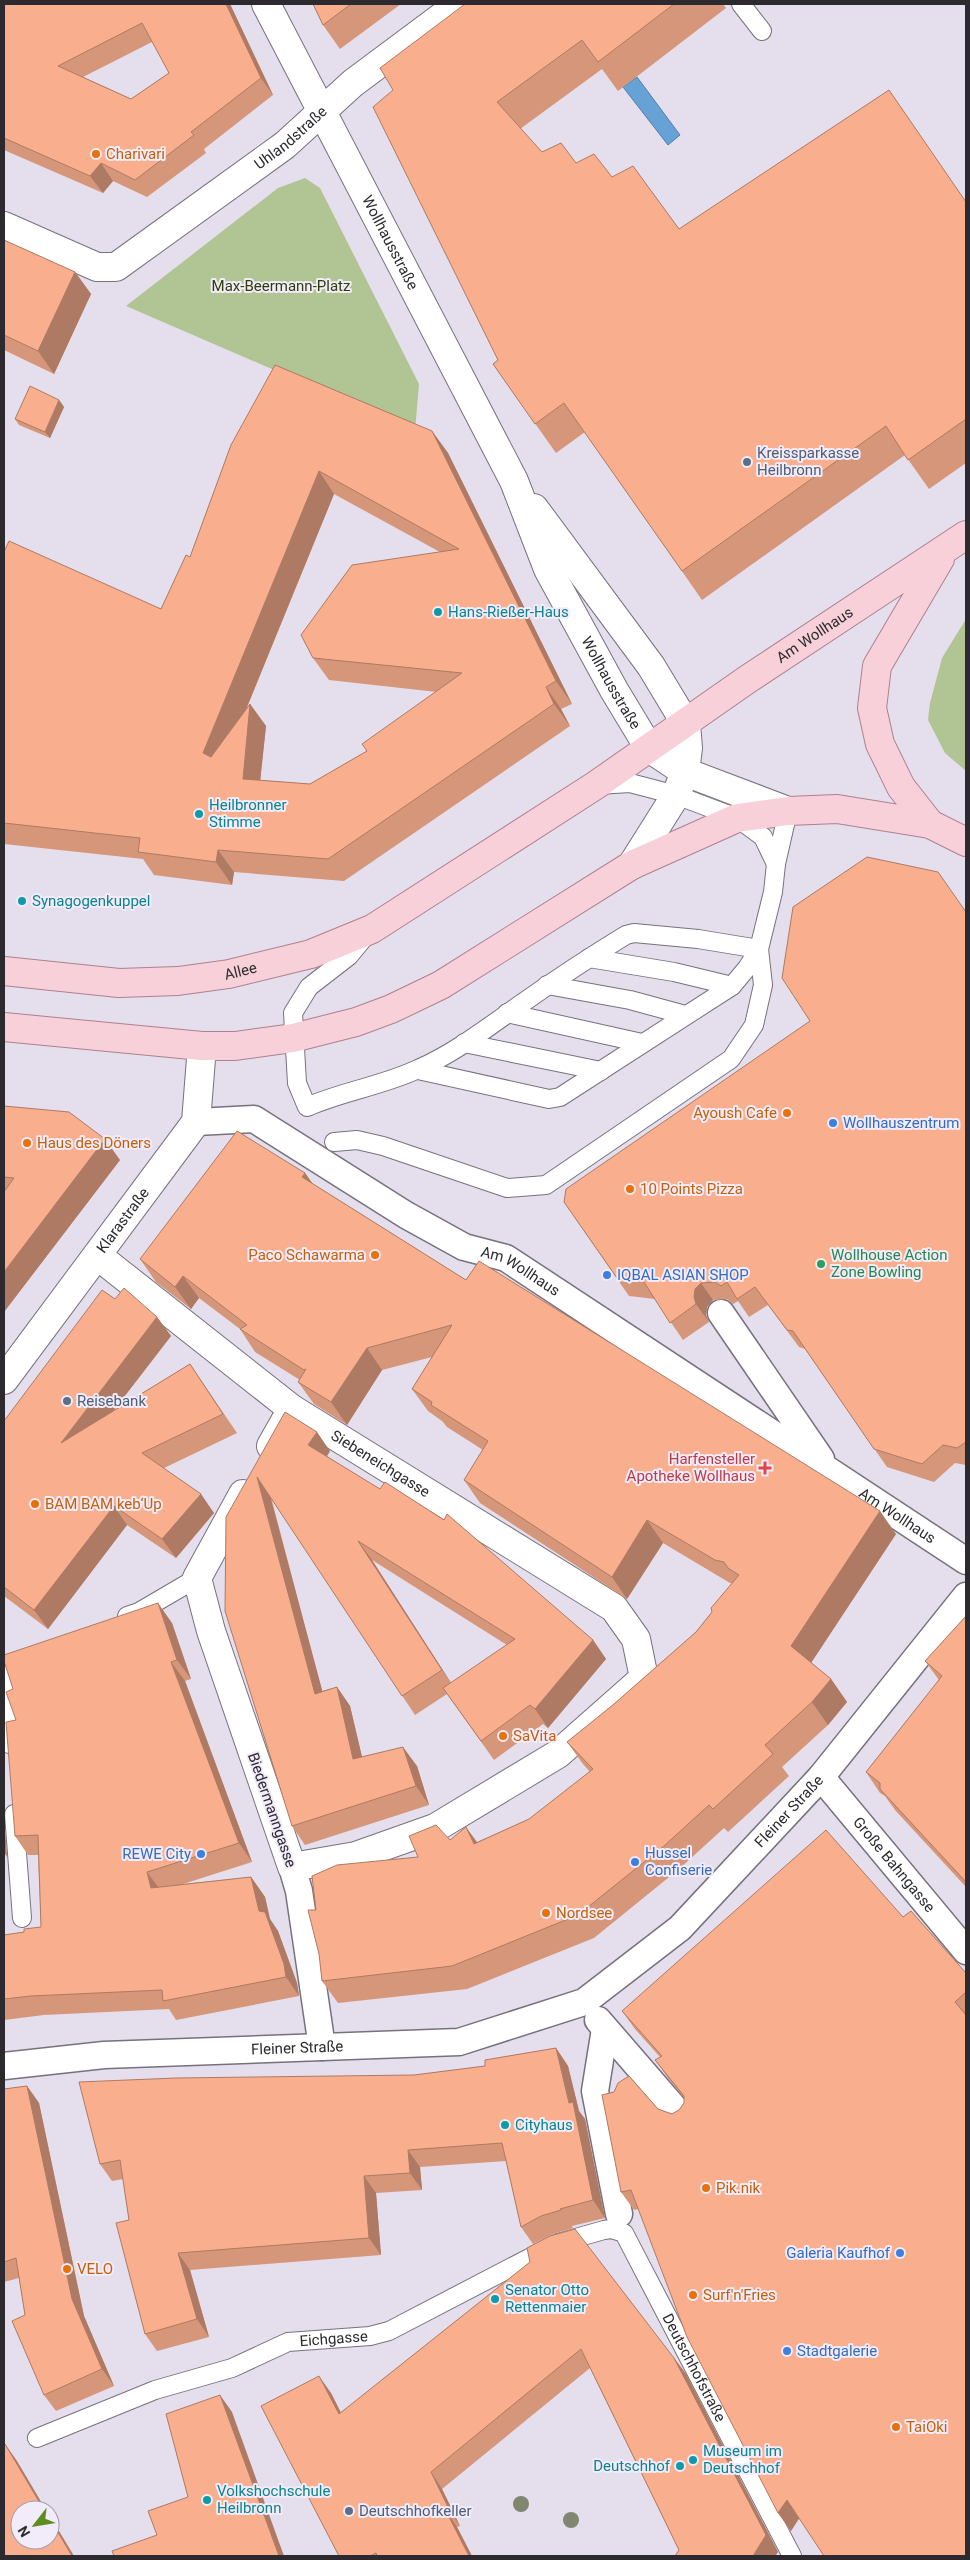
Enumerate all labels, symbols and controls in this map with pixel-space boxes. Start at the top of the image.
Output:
street label: Uhlandstraße [251,102,331,173]
place label: Charivari [106,145,165,163]
marker: Charivari [90,148,102,160]
street label: Wollhausstraße [358,192,422,293]
park label: Max-Beermann-Platz [212,277,350,295]
place label: Kreissparkasse Heilbronn [757,444,859,479]
marker: Kreissparkasse Heilbronn [741,456,753,468]
place label: Hans-Rießer-Haus [448,603,569,621]
street label: Am Wollhaus [773,603,856,667]
marker: Hans-Rießer-Haus [432,606,444,618]
street label: Wollhausstraße [577,633,645,733]
place label: Heilbronner Stimme [209,796,286,831]
marker: Heilbronner Stimme [193,808,205,820]
place label: Synagogenkuppel [32,892,150,910]
marker: Synagogenkuppel [16,895,28,907]
street label: Allee [222,959,259,984]
place label: Ayoush Cafe [693,1104,777,1122]
marker: Ayoush Cafe [781,1107,793,1119]
place label: Wollhauszentrum [843,1114,959,1132]
marker: Wollhauszentrum [827,1117,839,1129]
place label: Haus des Döners [37,1134,151,1152]
marker: Haus des Döners [21,1137,33,1149]
place label: 10 Points Pizza [640,1180,743,1198]
marker: 10 Points Pizza [624,1183,636,1195]
street label: Klarastraße [93,1184,153,1257]
street label: Am Wollhaus [479,1243,563,1300]
place label: Paco Schawarma [248,1246,365,1264]
place label: Wollhouse Action Zone Bowling [831,1246,947,1281]
marker: Paco Schawarma [369,1249,381,1261]
marker: Wollhouse Action Zone Bowling [815,1258,827,1270]
place label: IQBAL ASIAN SHOP [617,1266,749,1284]
marker: IQBAL ASIAN SHOP [601,1269,613,1281]
place label: Reisebank [77,1392,146,1410]
marker: Reisebank [61,1395,73,1407]
street label: Siebeneichgasse [328,1426,433,1501]
place label: Harfensteller Apotheke Wollhaus [627,1450,755,1485]
marker: Harfensteller Apotheke Wollhaus [759,1462,771,1474]
street label: Am Wollhaus [855,1484,939,1547]
place label: BAM BAM keb‘Up [45,1495,162,1513]
marker: BAM BAM keb‘Up [29,1498,41,1510]
place label: SaVita [513,1727,556,1745]
marker: SaVita [497,1730,509,1742]
street label: Biedermanngasse [244,1750,300,1870]
street label: Fleiner Straße [751,1771,827,1851]
street label: Große Bahngasse [849,1813,939,1916]
place label: Hussel Confiserie [645,1844,712,1879]
place label: REWE City [122,1845,191,1863]
marker: REWE City [195,1848,207,1860]
marker: Hussel Confiserie [629,1856,641,1868]
place label: Nordsee [556,1904,612,1922]
marker: Nordsee [540,1907,552,1919]
street label: Fleiner Straße [251,2037,344,2059]
place label: Cityhaus [515,2116,573,2134]
marker: Cityhaus [499,2119,511,2131]
place label: Pik.nik [716,2179,761,2197]
marker: Pik.nik [700,2182,712,2194]
place label: Galeria Kaufhof [786,2244,891,2262]
marker: Galeria Kaufhof [894,2247,906,2259]
place label: VELO [77,2260,113,2278]
marker: VELO [61,2263,73,2275]
place label: Senator Otto Rettenmaier [505,2281,589,2316]
place label: Surf'n'Fries [703,2286,776,2304]
marker: Surf'n'Fries [687,2289,699,2301]
marker: Senator Otto Rettenmaier [489,2293,501,2305]
street label: Deutschhofstraße [659,2311,730,2425]
street label: Eichgasse [299,2327,368,2350]
place label: Stadtgalerie [797,2342,877,2360]
marker: Stadtgalerie [781,2345,793,2357]
place label: TaiOki [906,2418,948,2436]
marker: TaiOki [890,2421,902,2433]
place label: Museum im Deutschhof [703,2442,782,2477]
marker: Museum im Deutschhof [687,2454,699,2466]
place label: Deutschhof [593,2457,671,2475]
marker: Deutschhof [674,2460,686,2472]
place label: Volkshochschule Heilbronn [217,2482,330,2517]
marker: Volkshochschule Heilbronn [201,2494,213,2506]
north arrow [10,2500,60,2550]
place label: Deutschhofkeller [359,2502,472,2520]
marker: Deutschhofkeller [343,2505,355,2517]
text: N [14,2523,33,2540]

